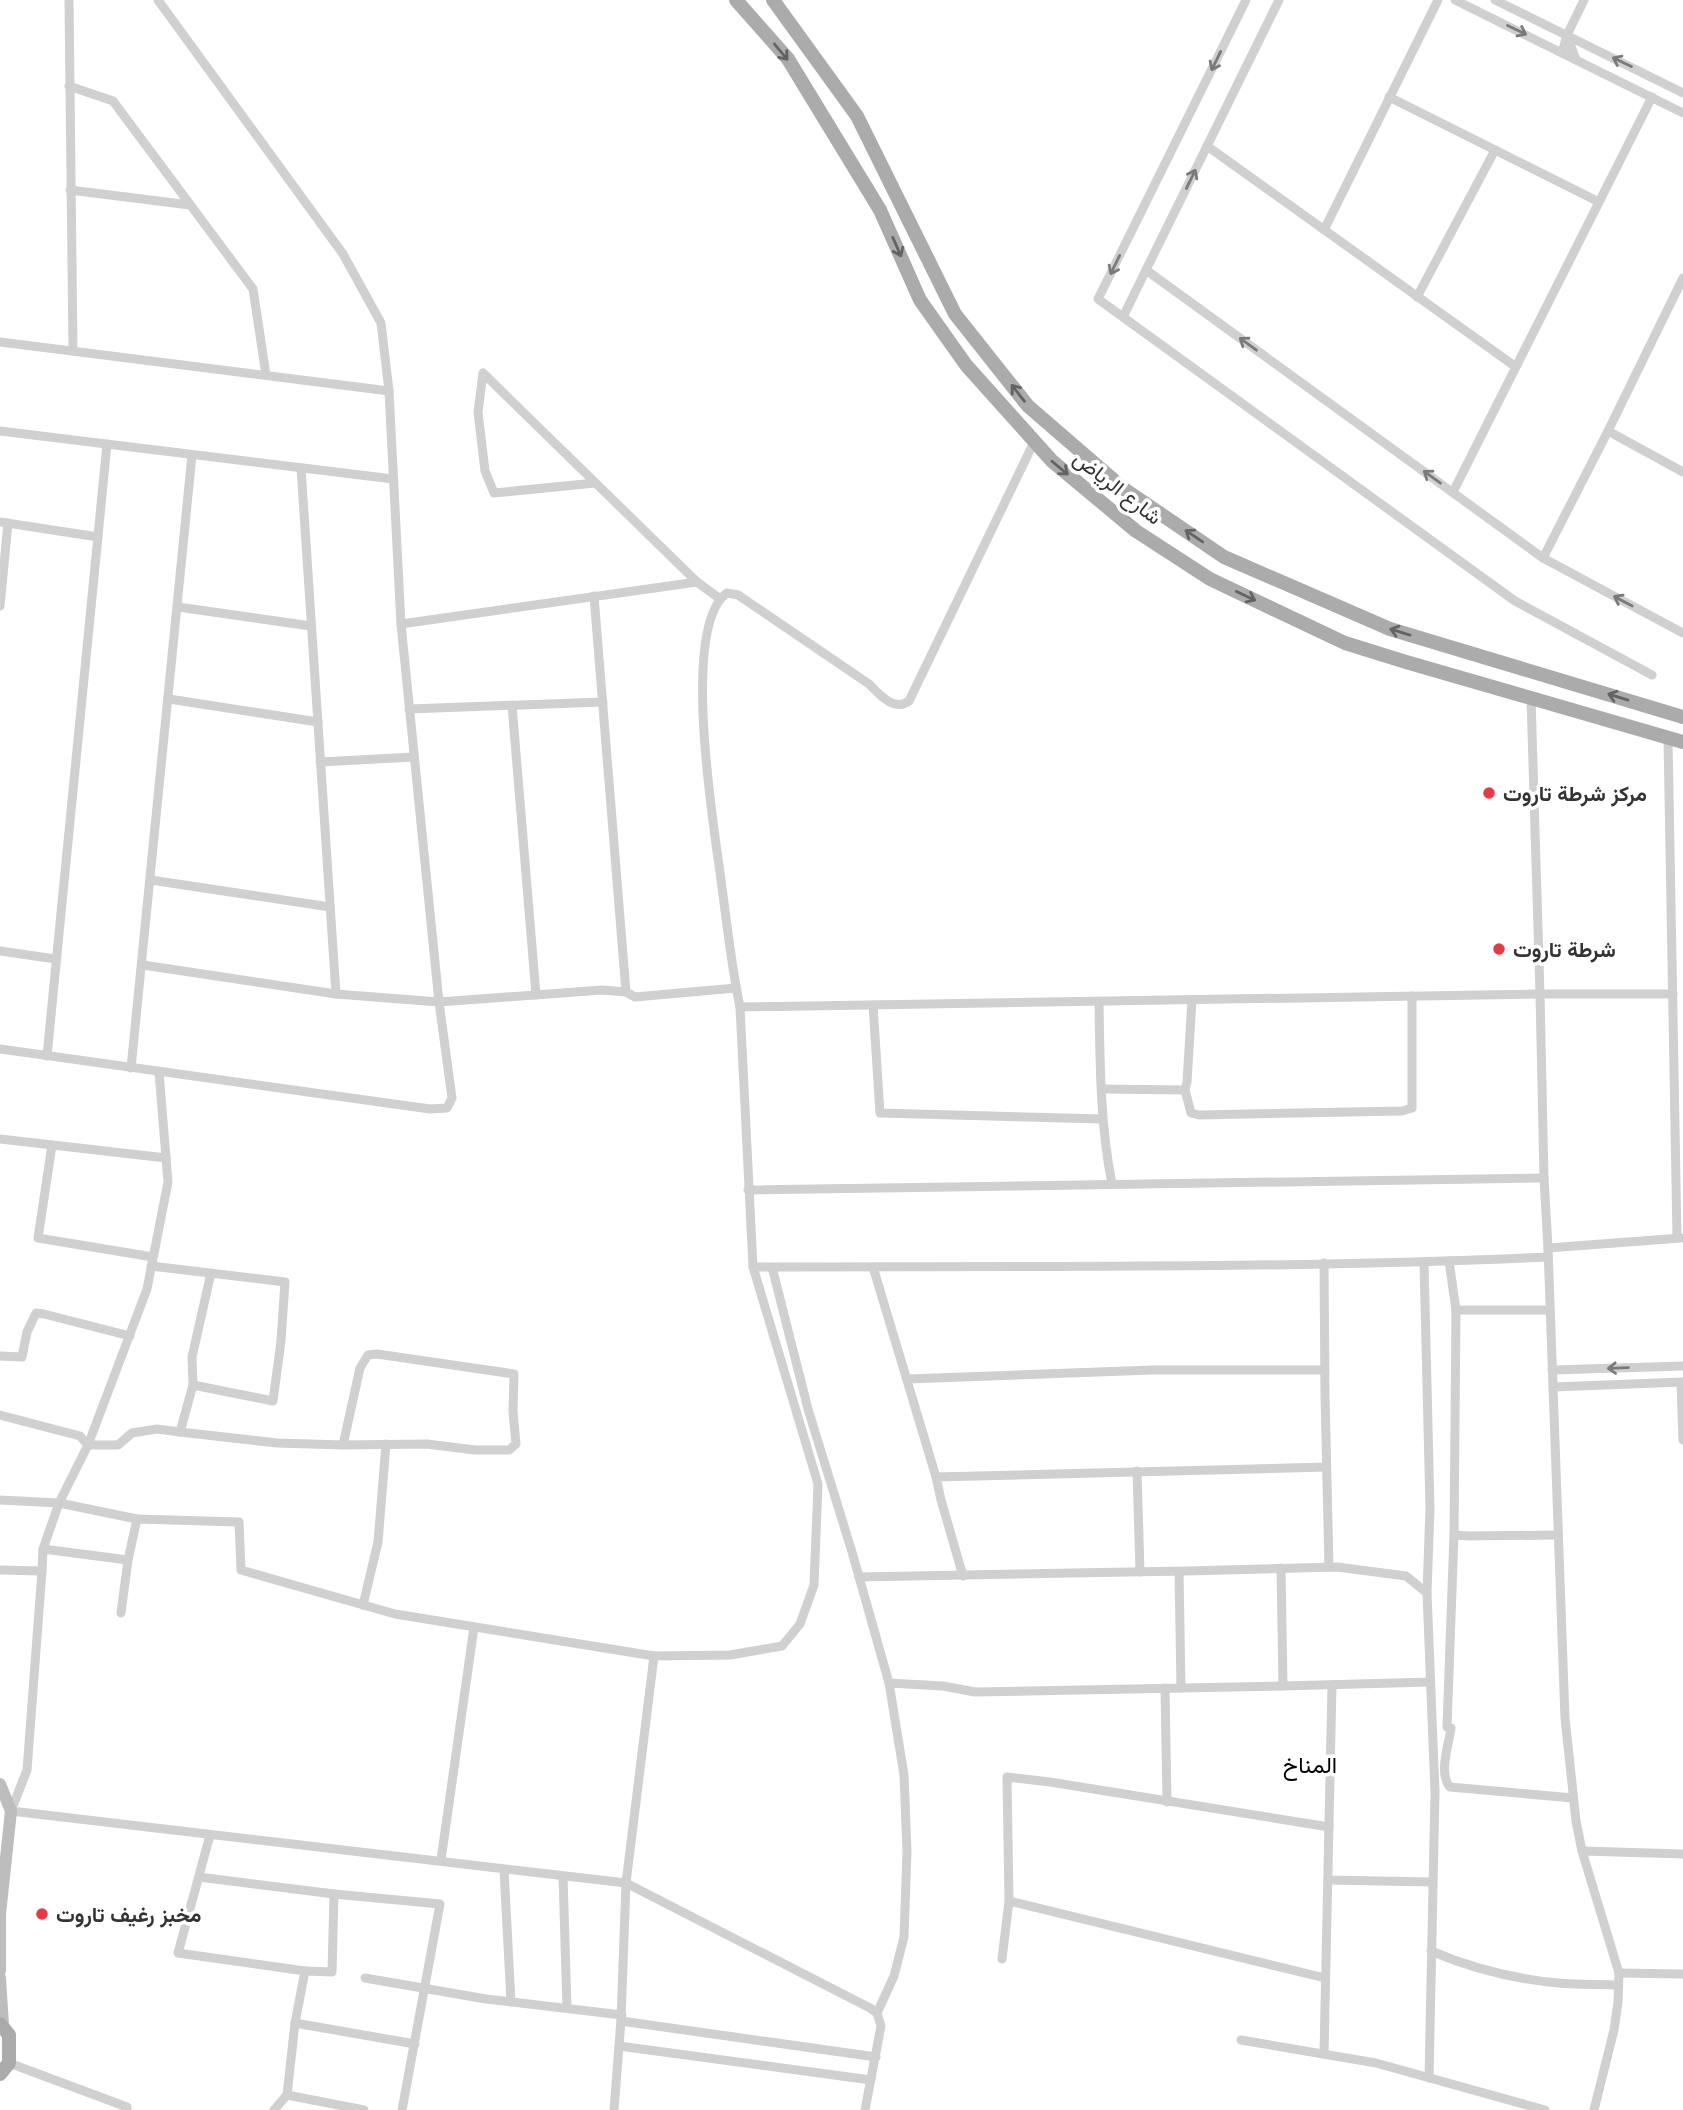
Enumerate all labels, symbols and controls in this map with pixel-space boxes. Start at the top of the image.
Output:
one-way arrow [1506,24,1526,38]
one-way arrow [773,42,789,60]
one-way arrow [1209,50,1222,71]
one-way arrow [1612,55,1633,69]
one-way arrow [1185,169,1199,190]
one-way arrow [891,236,904,257]
one-way arrow [1107,254,1121,275]
one-way arrow [1239,337,1258,351]
one-way arrow [1010,385,1026,403]
street label: شارع الرياض [1067,444,1168,531]
one-way arrow [1050,460,1068,475]
one-way arrow [1423,470,1442,484]
one-way arrow [1185,529,1204,544]
one-way arrow [1235,590,1256,603]
one-way arrow [1613,593,1634,607]
one-way arrow [1389,624,1411,637]
one-way arrow [1607,690,1629,703]
place label: مركز شرطة تاروت [1503,779,1647,807]
marker: مركز شرطة تاروت [1481,785,1497,801]
place label: شرطة تاروت [1513,935,1616,963]
marker: شرطة تاروت [1491,941,1507,957]
one-way arrow [1606,1361,1629,1375]
district label: المناخ [1283,1748,1337,1781]
place label: مخبز رغيف تاروت [56,1900,201,1928]
marker: مخبز رغيف تاروت [34,1906,50,1922]

